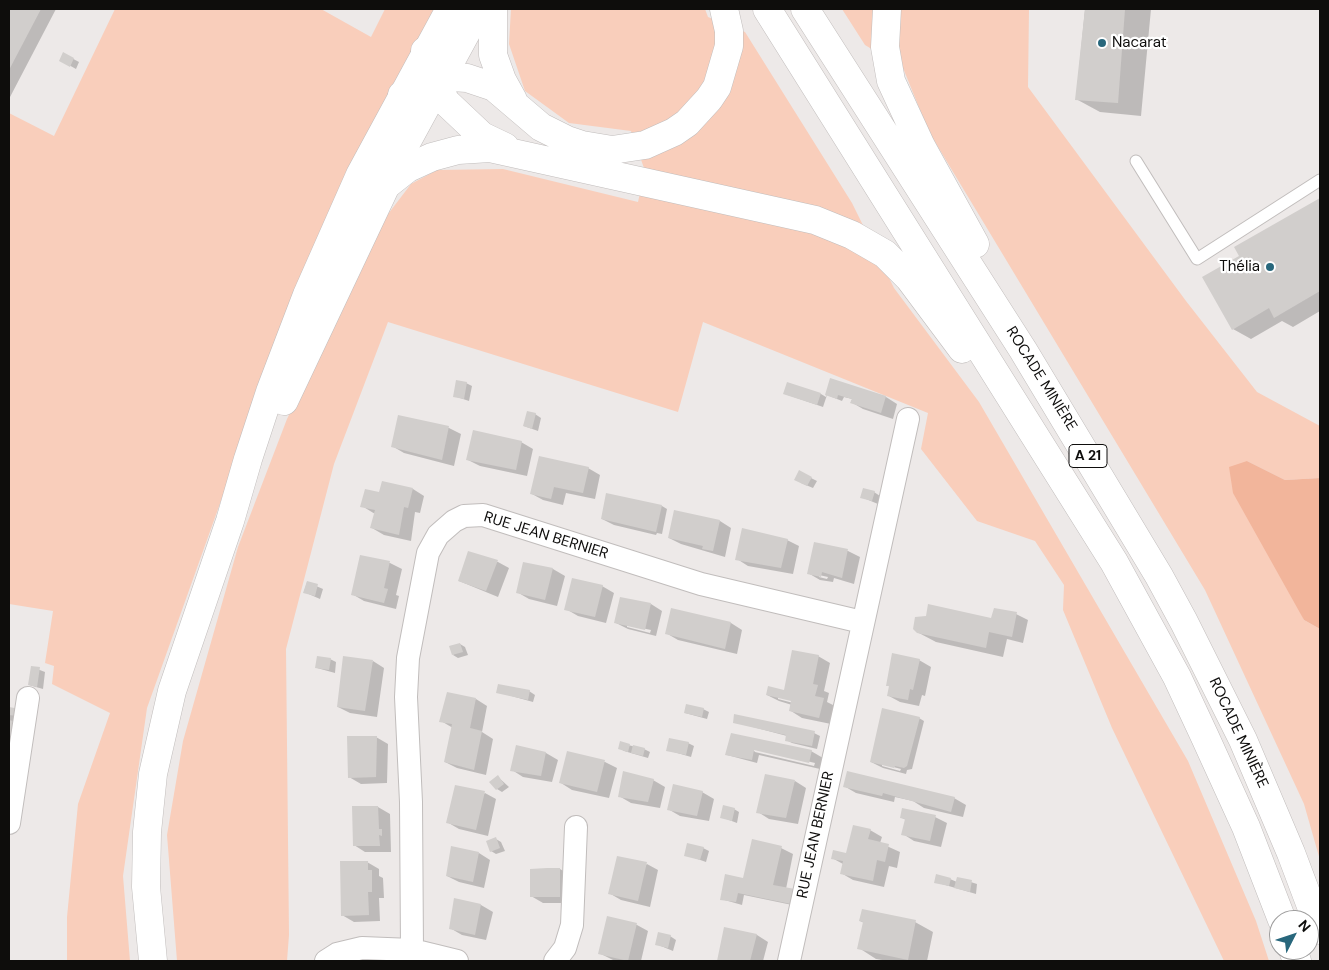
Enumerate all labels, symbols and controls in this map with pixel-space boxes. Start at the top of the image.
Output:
place label: Nacarat [1112,34,1167,52]
marker: Nacarat [1096,37,1108,49]
place label: Thélia [1219,258,1260,276]
marker: Thélia [1264,261,1276,273]
street label: ROCADE MINIÈRE [1002,324,1080,434]
road number: A 21 [1069,444,1107,468]
street label: RUE JEAN BERNIER [482,509,610,563]
street label: ROCADE MINIÈRE [1205,675,1271,791]
street label: RUE JEAN BERNIER [794,770,838,900]
north arrow [1269,910,1319,960]
text: N [1294,916,1315,936]

